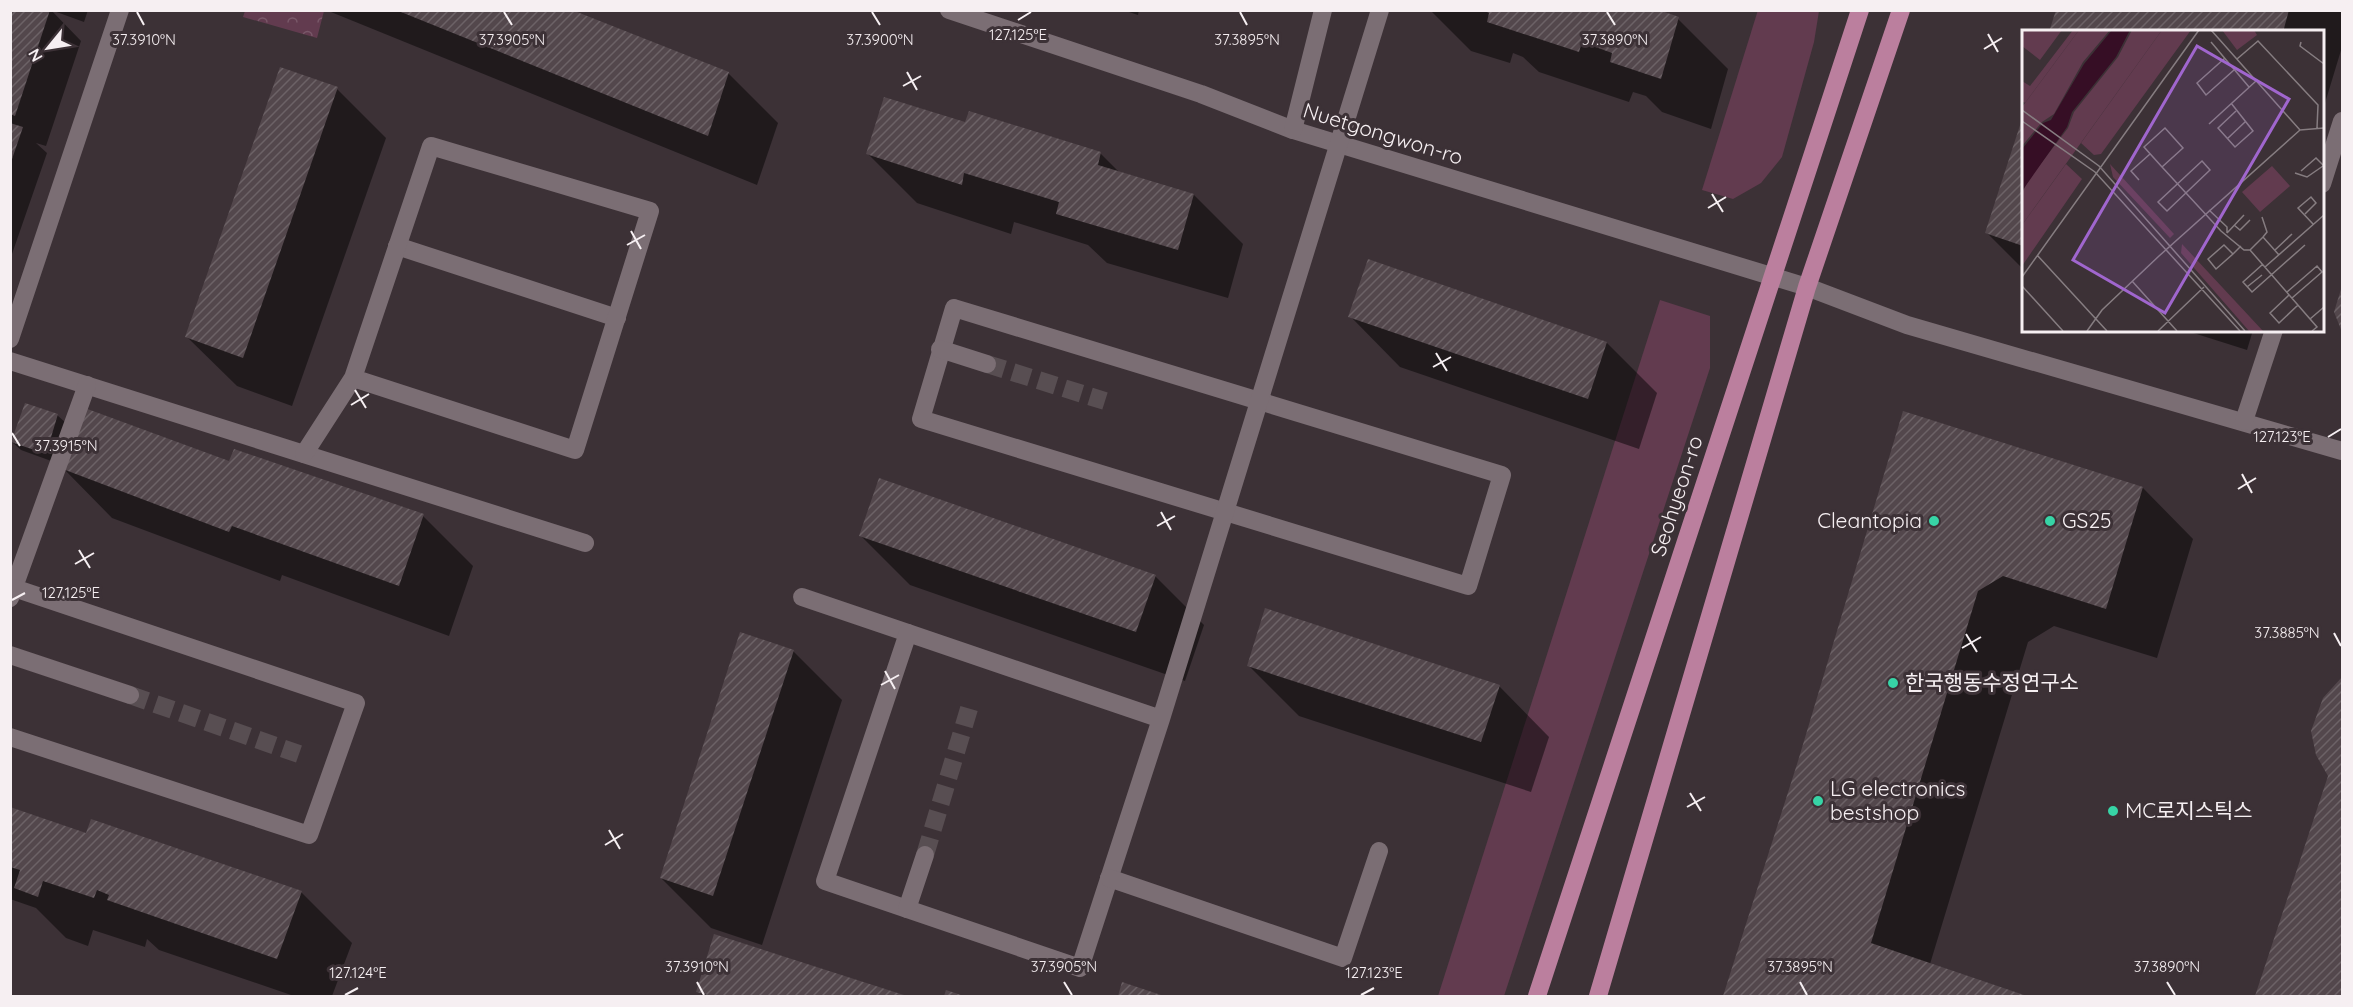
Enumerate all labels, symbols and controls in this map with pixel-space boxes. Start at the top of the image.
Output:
north arrow [18,18,78,78]
text: 127.125°E [989,25,1047,44]
text: 37.3910°N [112,30,176,49]
text: 37.3905°N [479,30,545,49]
text: 37.3900°N [846,30,914,49]
text: 37.3895°N [1214,30,1280,49]
text: 37.3890°N [1582,30,1648,49]
inset map [2022,30,2323,332]
text: N [23,45,47,66]
street label: Nuetgongwon-ro [1300,96,1466,170]
text: 127.123°E [2253,427,2311,446]
street label: Seohyeon-ro [1644,432,1708,559]
text: 37.3915°N [34,436,98,455]
place label: Cleantopia [1817,507,1922,533]
place label: GS25 [2062,507,2111,533]
marker: Cleantopia [1927,514,1941,528]
marker: GS25 [2043,514,2057,528]
text: 127.125°E [42,583,100,602]
text: 37.3885°N [2254,623,2320,642]
place label: 한국행동수정연구소 [1905,669,2079,695]
marker: 한국행동수정연구소 [1886,676,1900,690]
place label: LG electronics bestshop [1830,775,1965,825]
marker: LG electronics bestshop [1811,794,1825,808]
place label: MC로지스틱스 [2125,797,2253,823]
marker: MC로지스틱스 [2106,804,2120,818]
text: 37.3910°N [665,957,729,976]
text: 37.3905°N [1031,957,1097,976]
text: 37.3895°N [1767,957,1833,976]
text: 37.3890°N [2134,957,2200,976]
text: 127.124°E [329,963,387,982]
text: 127.123°E [1345,963,1403,982]

